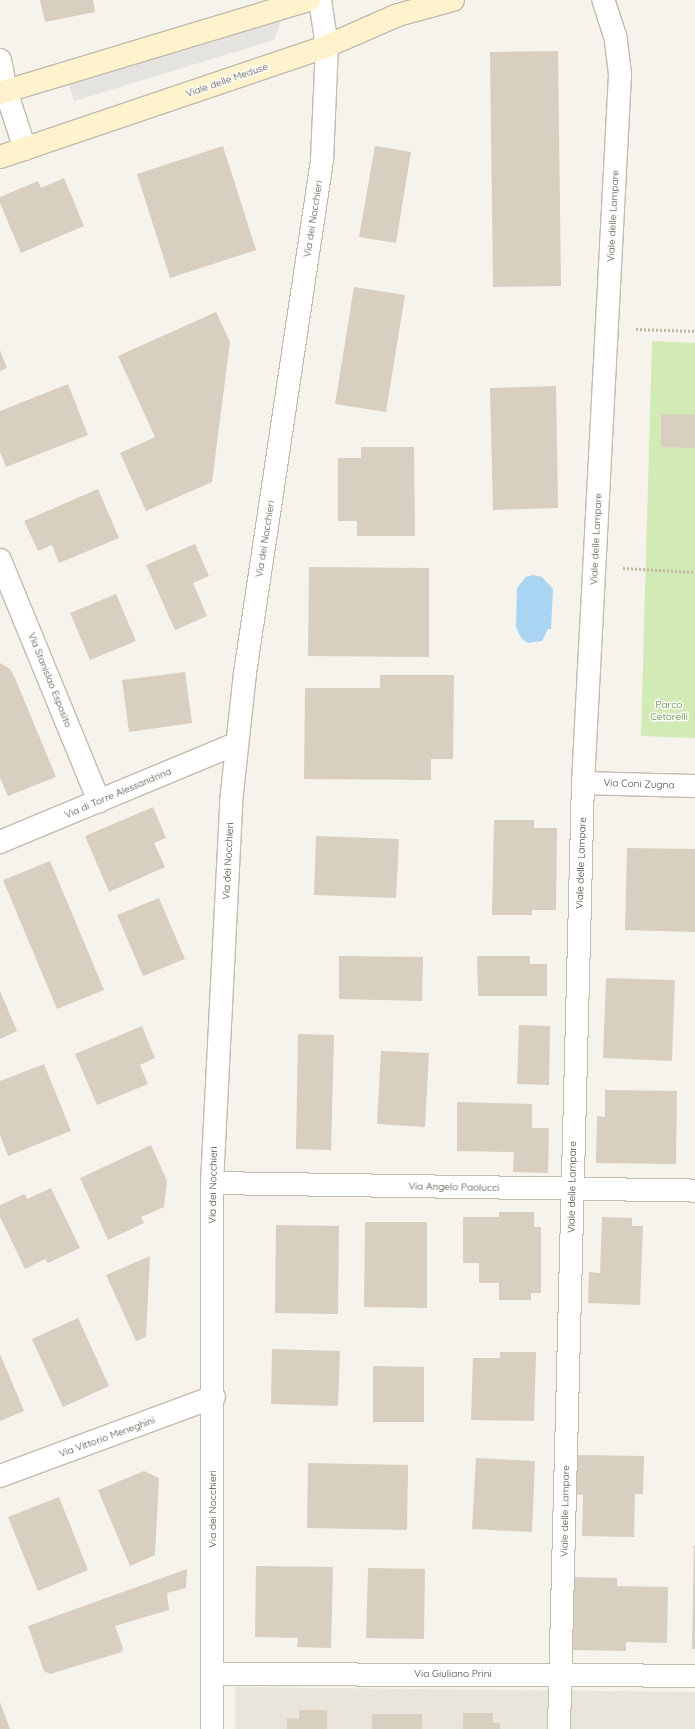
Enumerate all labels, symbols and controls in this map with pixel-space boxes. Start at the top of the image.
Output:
street label: Viale delle Meduse [184,60,270,100]
street label: Viale delle Lampare [605,170,621,262]
street label: Via dei Nocchieri [301,180,325,258]
street label: Viale delle Lampare [588,493,604,585]
street label: Via dei Nocchieri [253,500,277,578]
street label: Via Stanislao Esposito [26,631,74,729]
park label: Parco Cetorelli [650,698,688,722]
street label: Via di Torre Alessandrina [63,765,173,821]
street label: Via Coni Zugna [603,777,675,791]
street label: Viale delle Lampare [573,817,589,909]
street label: Via dei Nocchieri [220,822,236,900]
street label: Viale delle Lampare [565,1141,579,1233]
street label: Via dei Nocchieri [206,1146,220,1224]
street label: Via Angelo Paolucci [408,1180,500,1194]
street label: Via Vittorio Meneghini [57,1414,157,1460]
street label: Viale delle Lampare [558,1465,572,1557]
street label: Via dei Nocchieri [207,1470,219,1548]
street label: Via Giuliano Prini [414,1668,492,1680]

